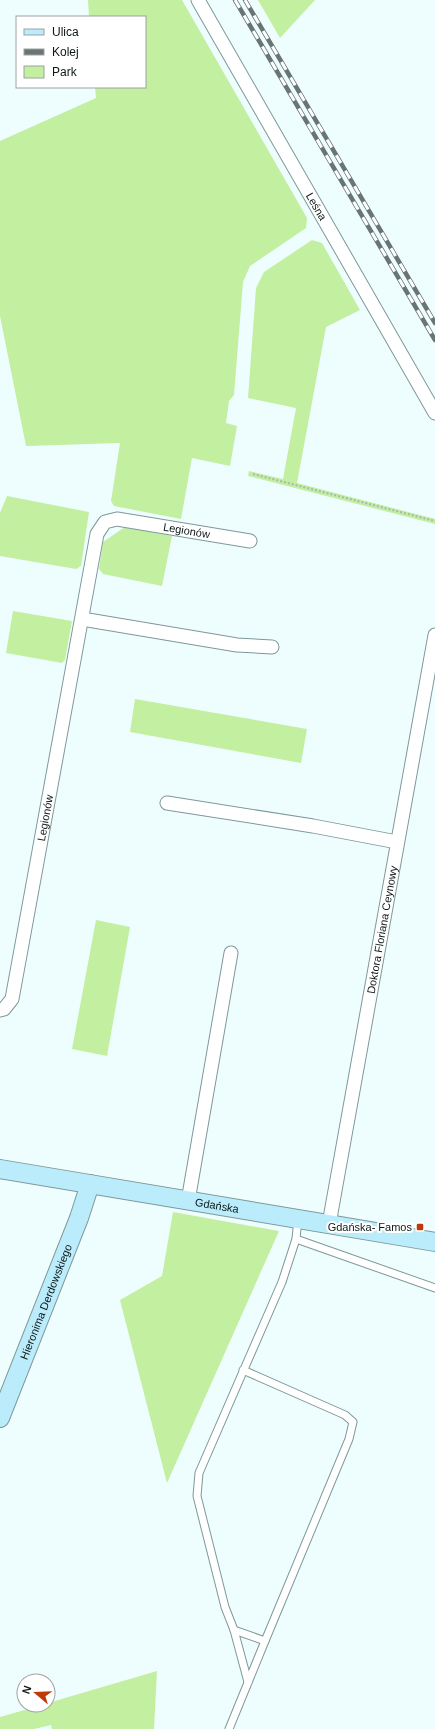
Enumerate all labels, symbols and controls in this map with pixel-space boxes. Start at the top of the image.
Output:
legend [16,16,146,88]
text: Ulica [52,25,79,39]
text: Kolej [52,45,79,59]
text: Park [52,65,78,79]
street label: Leśna [304,190,330,223]
street label: Legionów [162,521,211,540]
street label: Legionów [35,794,55,842]
street label: Doktora Floriana Ceynowy [365,864,399,995]
street label: Gdańska [194,1196,241,1215]
place label: Gdańska- Famos [328,1221,412,1233]
marker: Gdańska- Famos [415,1222,425,1232]
street label: Hieronima Derdowskiego [18,1242,74,1361]
north arrow [16,1673,56,1713]
text: N [20,1684,34,1695]

